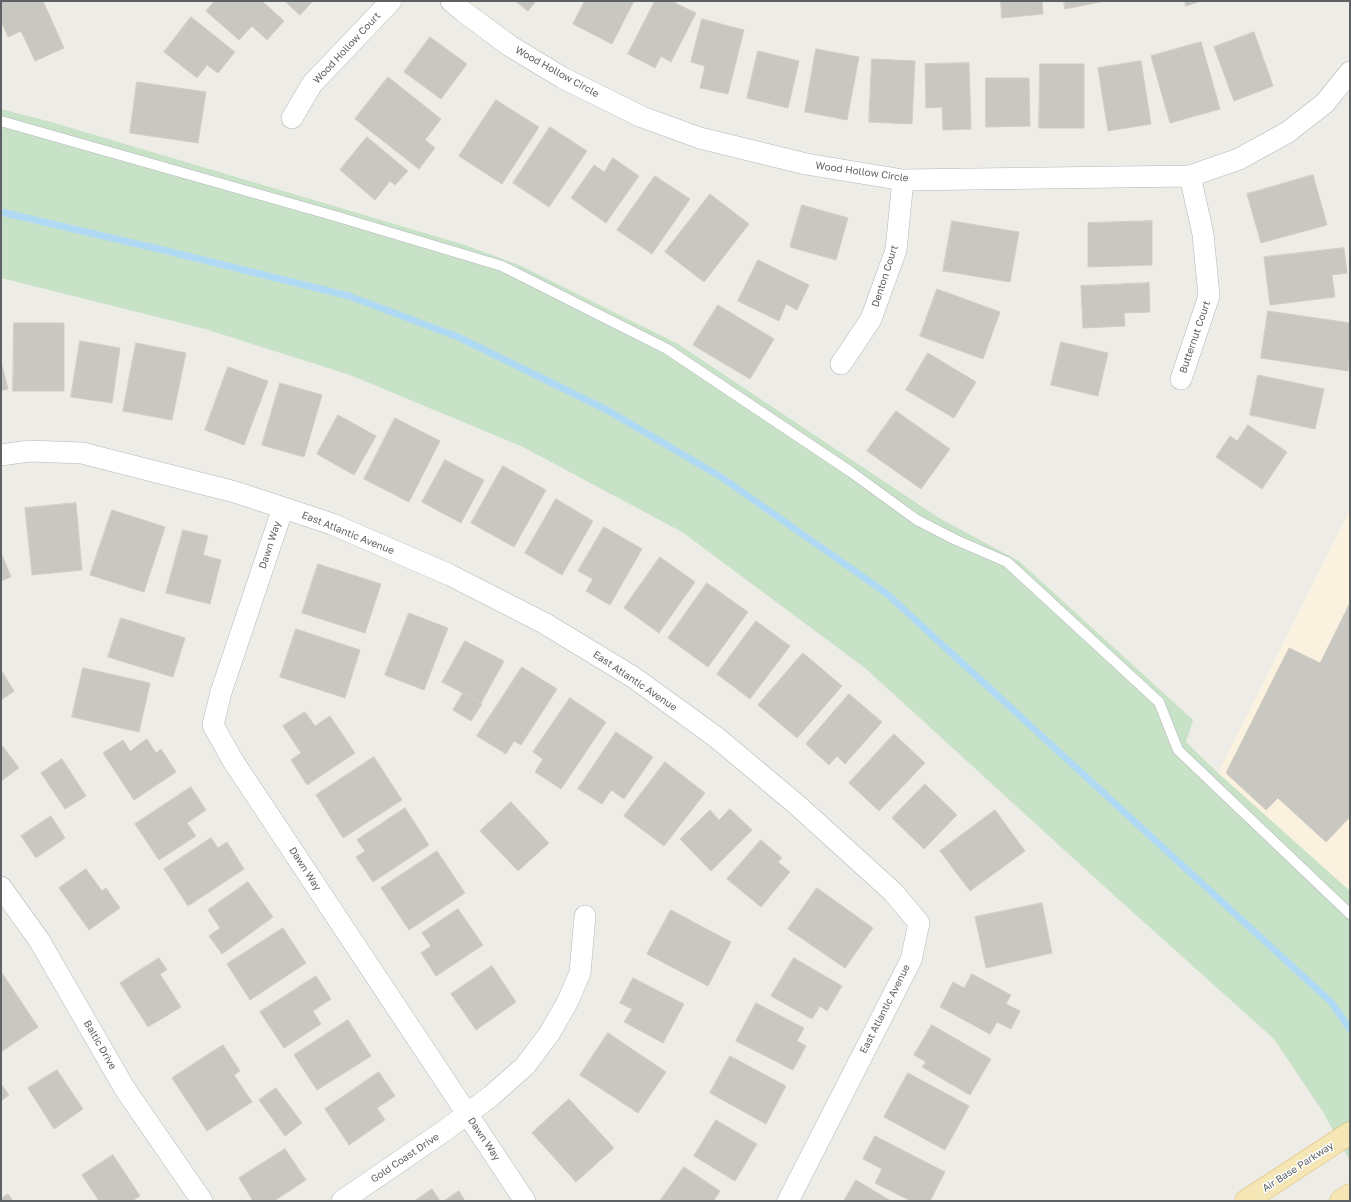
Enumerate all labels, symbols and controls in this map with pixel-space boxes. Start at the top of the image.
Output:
street label: Wood Hollow Court [311,10,383,86]
street label: Wood Hollow Circle [513,44,601,100]
street label: Wood Hollow Circle [815,160,909,184]
street label: Denton Court [869,243,901,309]
street label: Butternut Court [1177,299,1213,375]
street label: East Atlantic Avenue [300,509,396,557]
street label: Dawn Way [257,520,283,570]
street label: East Atlantic Avenue [591,648,679,714]
street label: Dawn Way [286,845,324,893]
street label: East Atlantic Avenue [857,962,913,1056]
street label: Baltic Drive [81,1018,119,1072]
street label: Dawn Way [465,1115,503,1163]
street label: Gold Coast Drive [369,1131,441,1185]
street label: Air Base Parkway [1260,1140,1336,1194]

